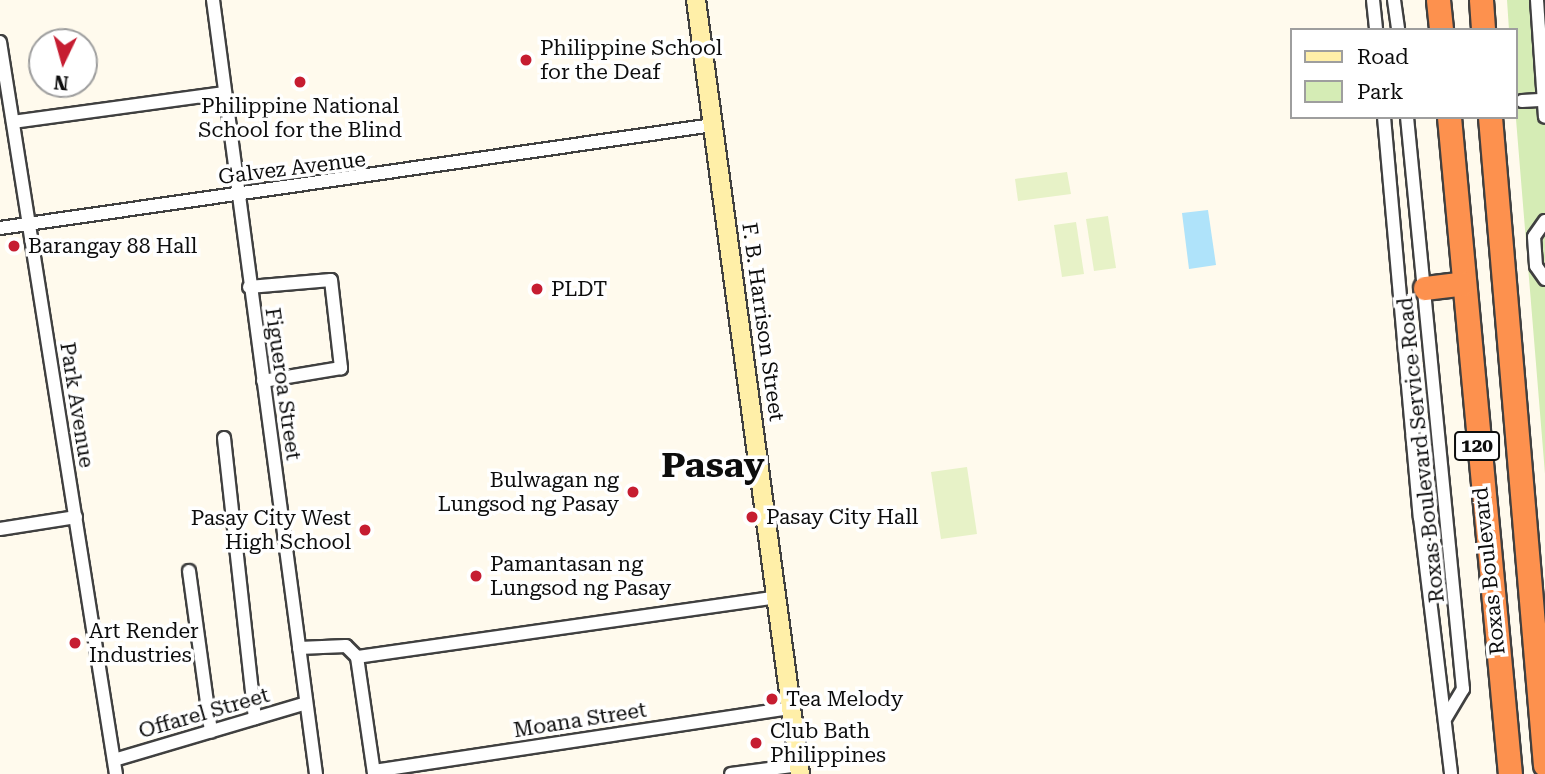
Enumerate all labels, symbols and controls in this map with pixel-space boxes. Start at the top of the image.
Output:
north arrow [28,28,98,98]
legend [1290,28,1517,119]
place label: Philippine School for the Deaf [540,35,722,85]
text: Road [1357,45,1409,69]
marker: Philippine School for the Deaf [518,52,534,68]
text: N [53,70,70,95]
marker: Philippine National School for the Blind [292,74,308,90]
text: Park [1357,80,1403,104]
place label: Philippine National School for the Blind [198,93,402,143]
street label: Galvez Avenue [217,146,367,190]
street label: F. B. Harrison Street [737,221,789,423]
place label: Barangay 88 Hall [28,233,197,259]
marker: Barangay 88 Hall [6,238,22,254]
place label: PLDT [551,276,607,302]
marker: PLDT [529,281,545,297]
street label: Roxas Boulevard Service Road [1392,296,1450,604]
street label: Figueroa Street [260,306,306,462]
street label: Park Avenue [55,340,99,470]
road number: 120 [1452,430,1502,462]
district label: Pasay [661,445,765,487]
place label: Bulwagan ng Lungsod ng Pasay [438,467,619,517]
marker: Bulwagan ng Lungsod ng Pasay [625,484,641,500]
street label: Roxas Boulevard [1468,486,1510,656]
place label: Pasay City Hall [766,504,918,530]
place label: Pasay City West High School [191,505,351,555]
marker: Pasay City Hall [744,509,760,525]
marker: Pasay City West High School [357,522,373,538]
place label: Pamantasan ng Lungsod ng Pasay [490,551,671,601]
marker: Pamantasan ng Lungsod ng Pasay [468,568,484,584]
place label: Art Render Industries [89,618,199,668]
marker: Art Render Industries [67,635,83,651]
street label: Offarel Street [136,682,272,744]
place label: Tea Melody [786,686,903,712]
marker: Tea Melody [764,691,780,707]
street label: Moana Street [512,697,648,743]
place label: Club Bath Philippines [770,718,886,768]
marker: Club Bath Philippines [748,735,764,751]

